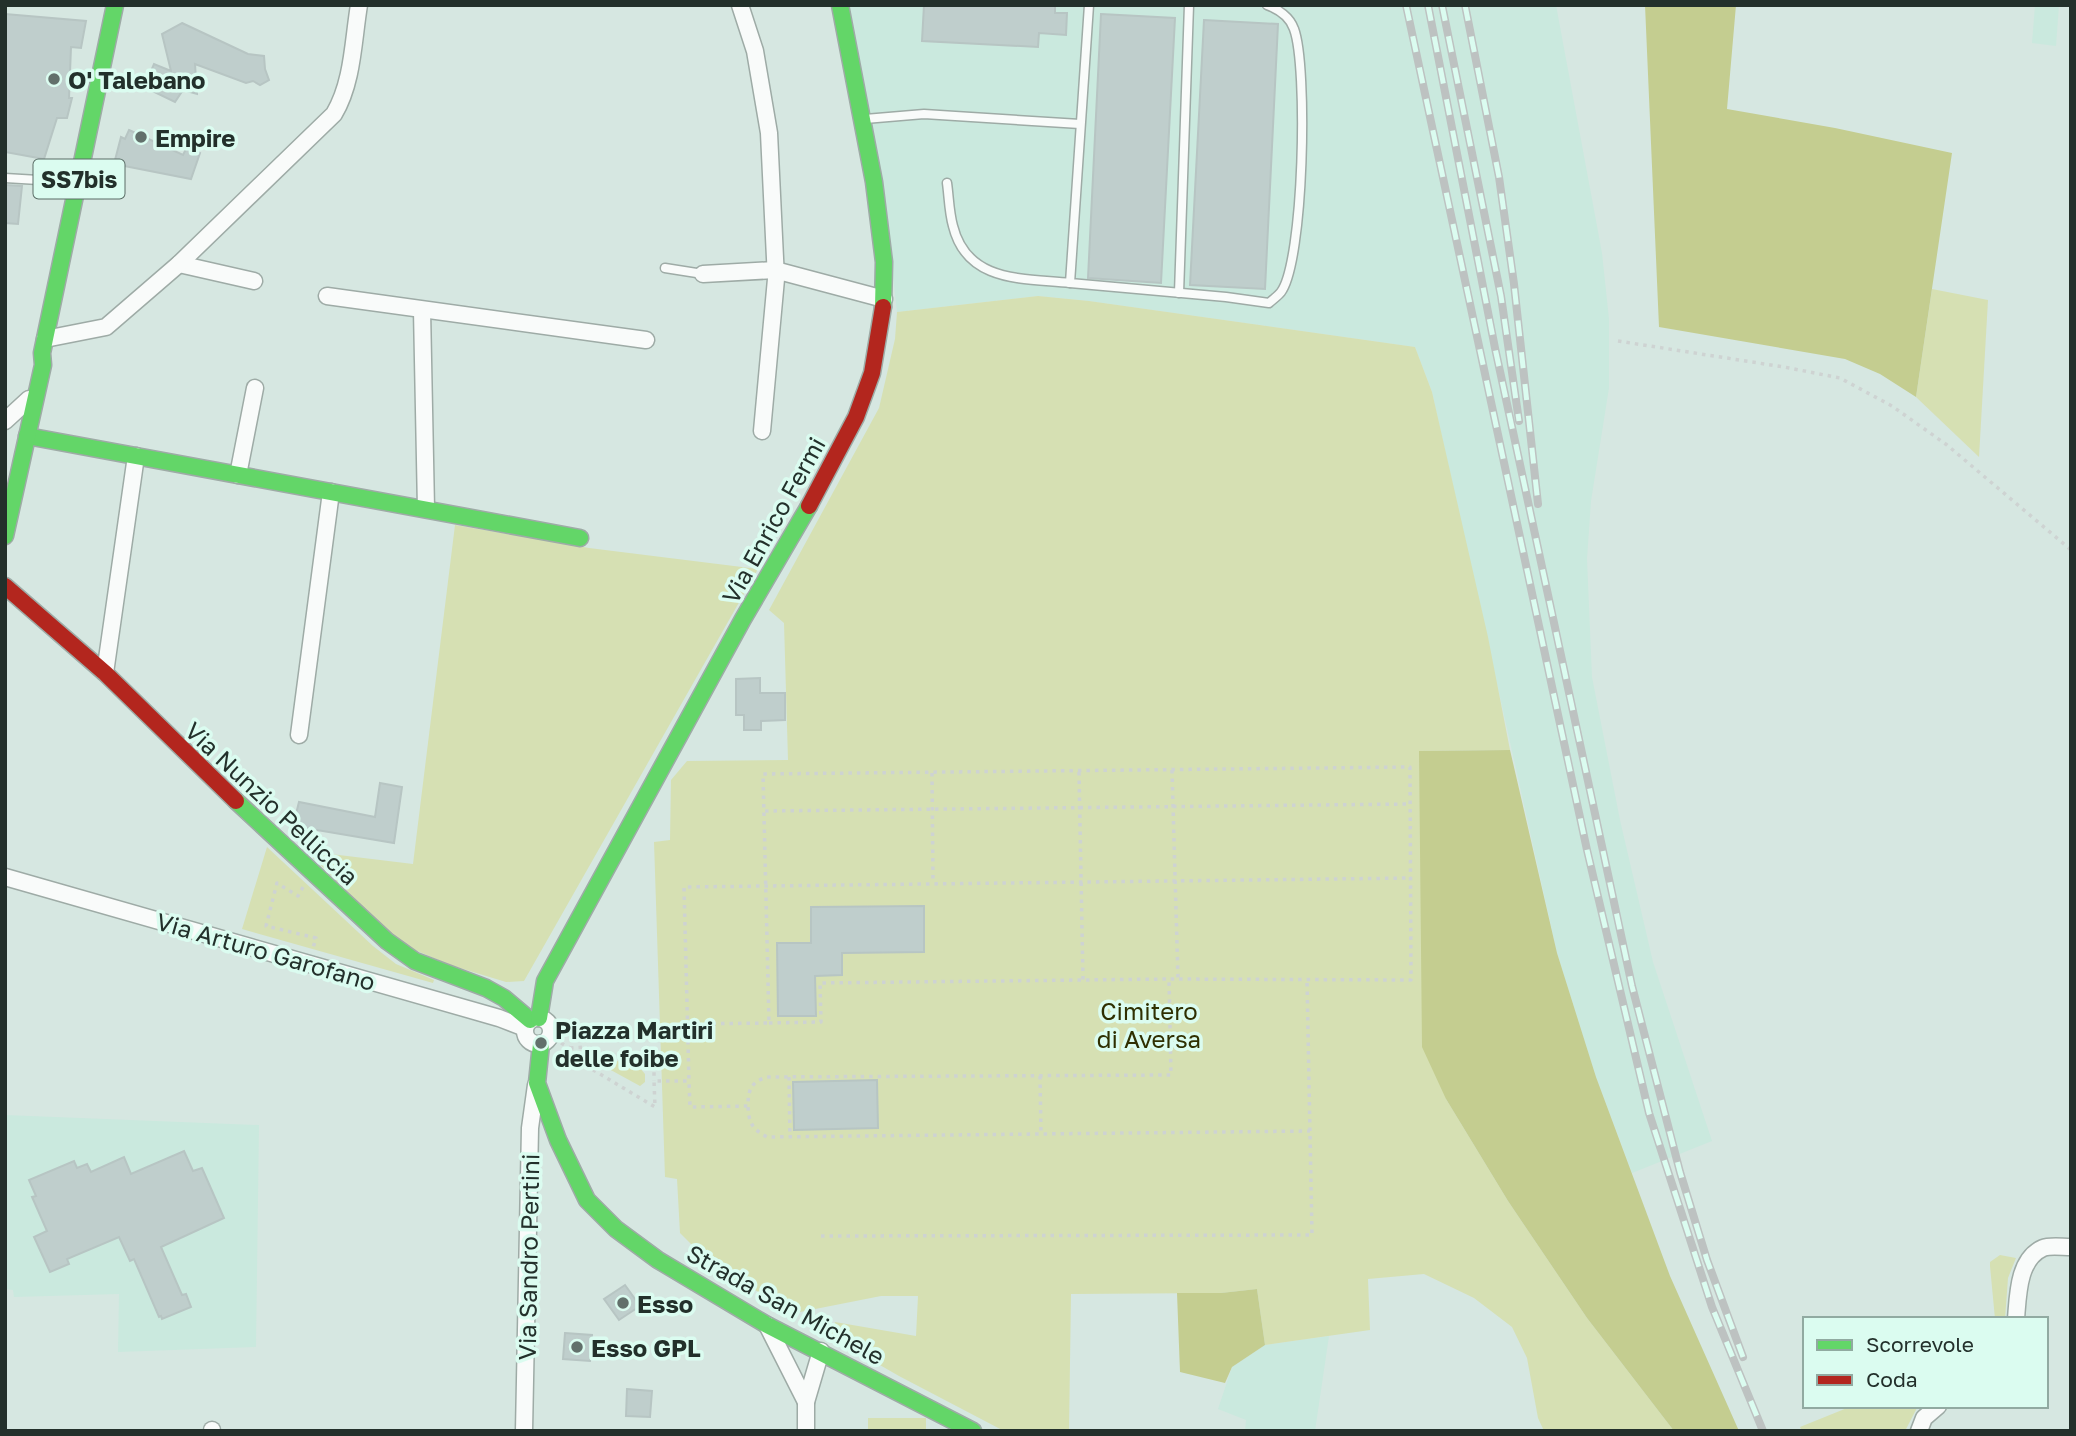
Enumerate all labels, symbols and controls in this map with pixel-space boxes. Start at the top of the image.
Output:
place label: O' Talebano [68,65,206,94]
marker: O' Talebano [46,71,62,87]
place label: Empire [155,123,235,152]
marker: Empire [133,129,149,145]
road number: SS7bis [34,160,124,198]
street label: Via Enrico Fermi [715,432,831,608]
street label: Via Nunzio Pelliccia [179,715,365,891]
street label: Via Arturo Garofano [153,906,379,996]
park label: Cimitero di Aversa [1097,996,1201,1053]
place label: Piazza Martiri delle foibe [555,1015,713,1072]
marker: Piazza Martiri delle foibe [533,1035,549,1051]
street label: Via Sandro Pertini [512,1154,544,1360]
street label: Strada San Michele [682,1238,890,1370]
place label: Esso [637,1289,693,1318]
marker: Esso [615,1295,631,1311]
legend [1803,1317,2048,1408]
text: Scorrevole [1866,1331,1974,1357]
place label: Esso GPL [591,1333,701,1362]
marker: Esso GPL [569,1339,585,1355]
text: Coda [1866,1366,1918,1392]

